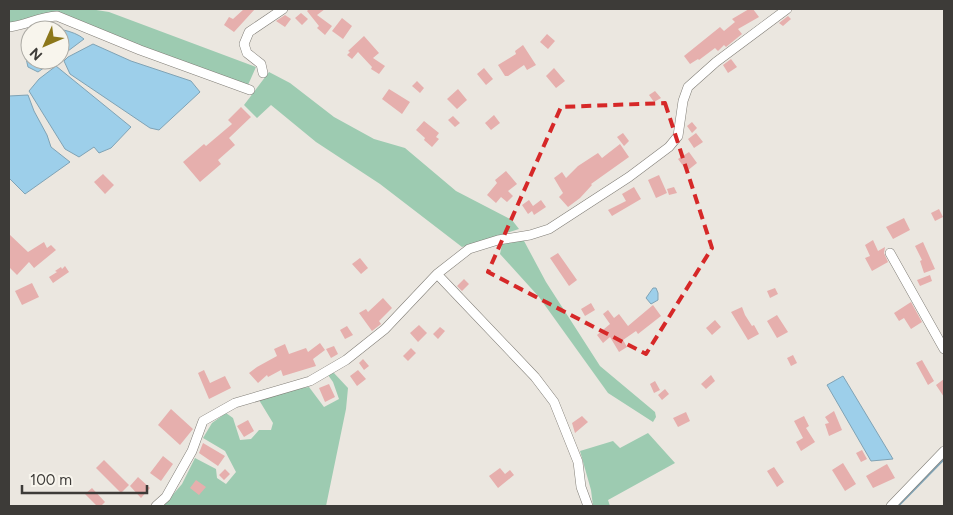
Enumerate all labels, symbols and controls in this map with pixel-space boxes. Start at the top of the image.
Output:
north arrow [20,20,70,70]
text: N [26,44,46,64]
scale bar [22,462,148,494]
text: 100 m [30,471,72,489]

